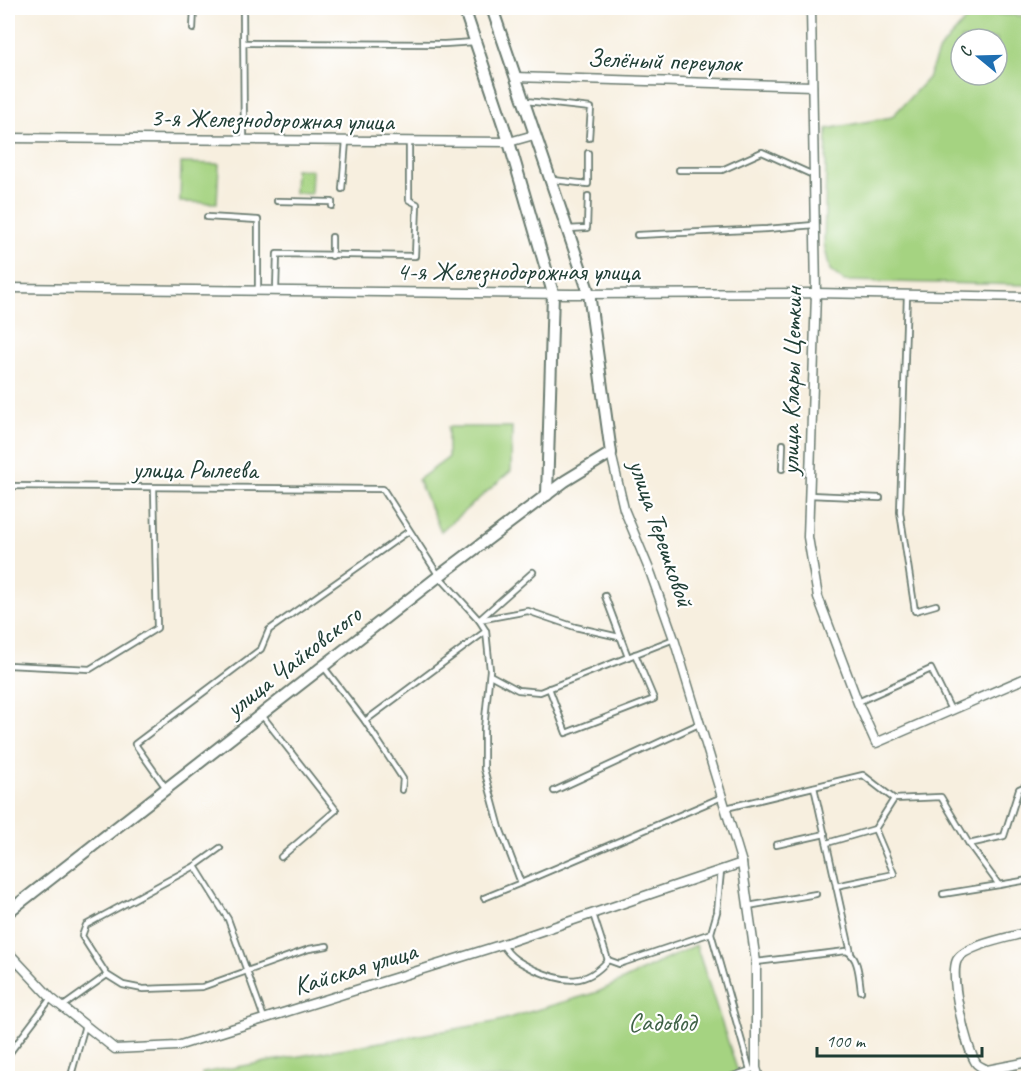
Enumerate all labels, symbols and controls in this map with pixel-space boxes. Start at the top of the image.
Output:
north arrow [949,27,1009,87]
street label: Зелёный переулок [587,41,744,80]
text: С [955,43,977,59]
street label: 3-я Железнодорожная улица [150,101,396,138]
street label: 4-я Железнодорожная улица [396,255,641,288]
street label: улица Клары Цеткин [773,284,810,477]
street label: улица Рылеева [131,453,260,486]
street label: улица Терешковой [620,453,703,613]
street label: улица Чайковского [217,597,369,726]
street label: Кайская улица [290,934,422,1003]
park label: Садовод [628,1006,698,1039]
scale bar [817,1020,982,1058]
text: 100 m [826,1030,867,1052]

